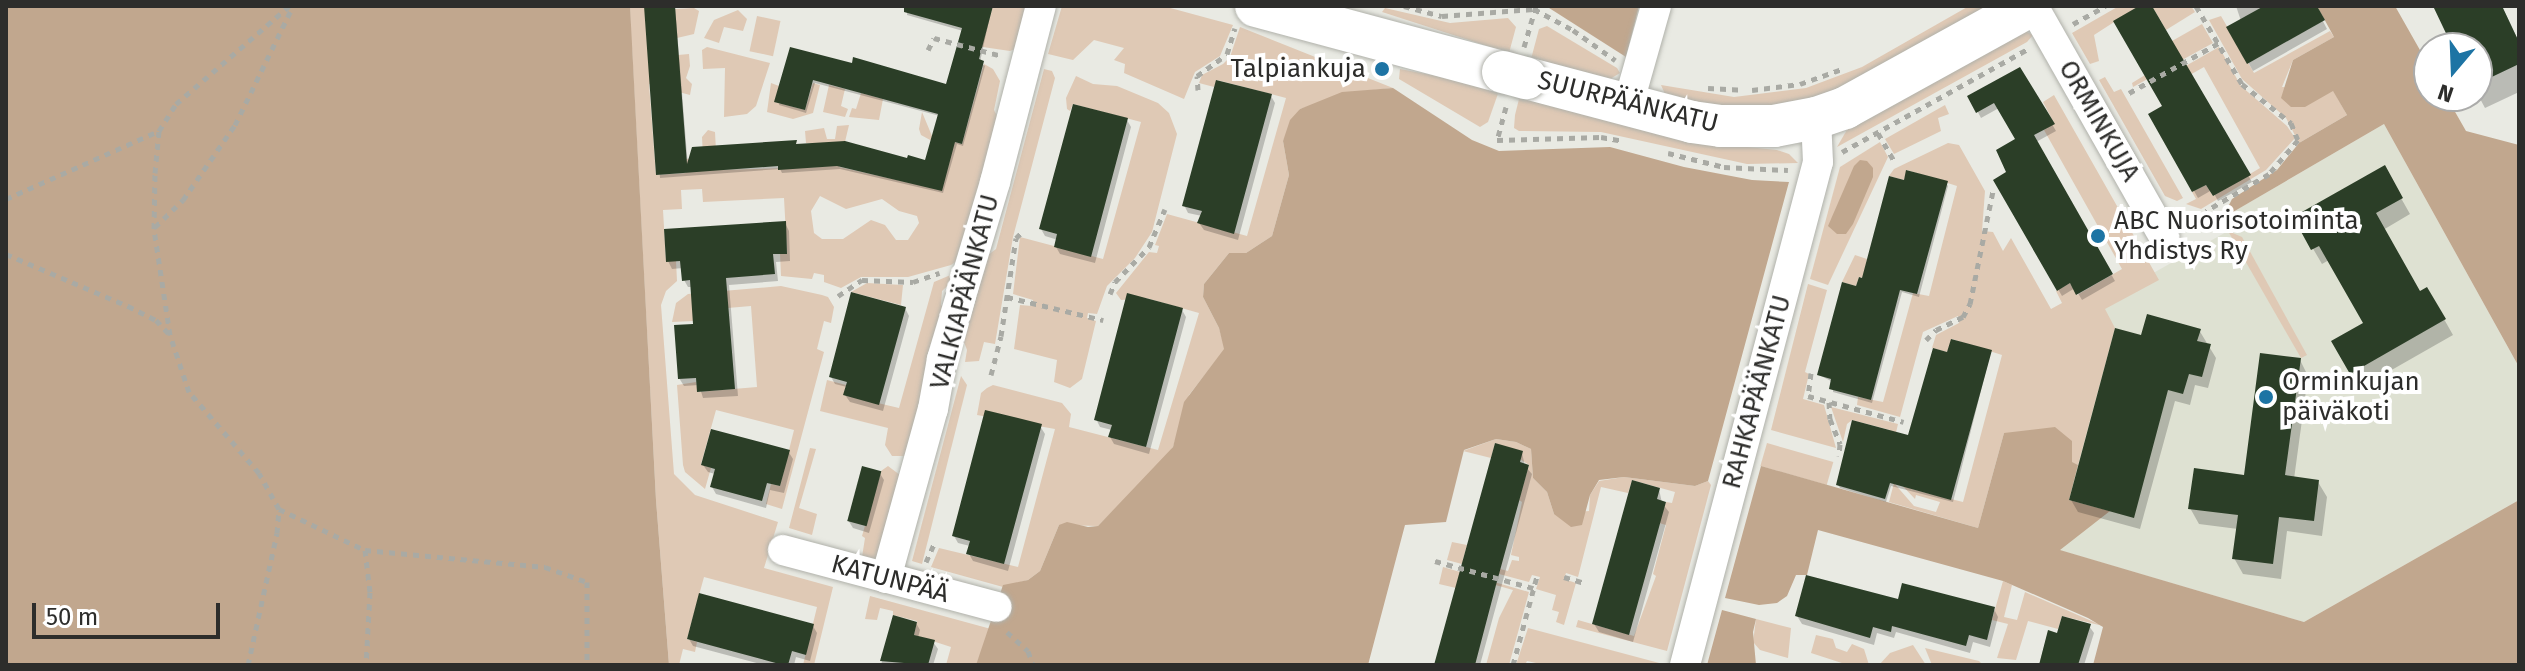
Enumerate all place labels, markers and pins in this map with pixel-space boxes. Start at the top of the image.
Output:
place label: Talpiankuja [1231,53,1366,85]
marker: Talpiankuja [1373,60,1391,78]
place label: ABC Nuorisotoiminta Yhdistys Ry [2114,205,2359,266]
marker: ABC Nuorisotoiminta Yhdistys Ry [2089,227,2107,245]
place label: Orminkujan päiväkoti [2282,366,2420,428]
marker: Orminkujan päiväkoti [2257,388,2275,406]

